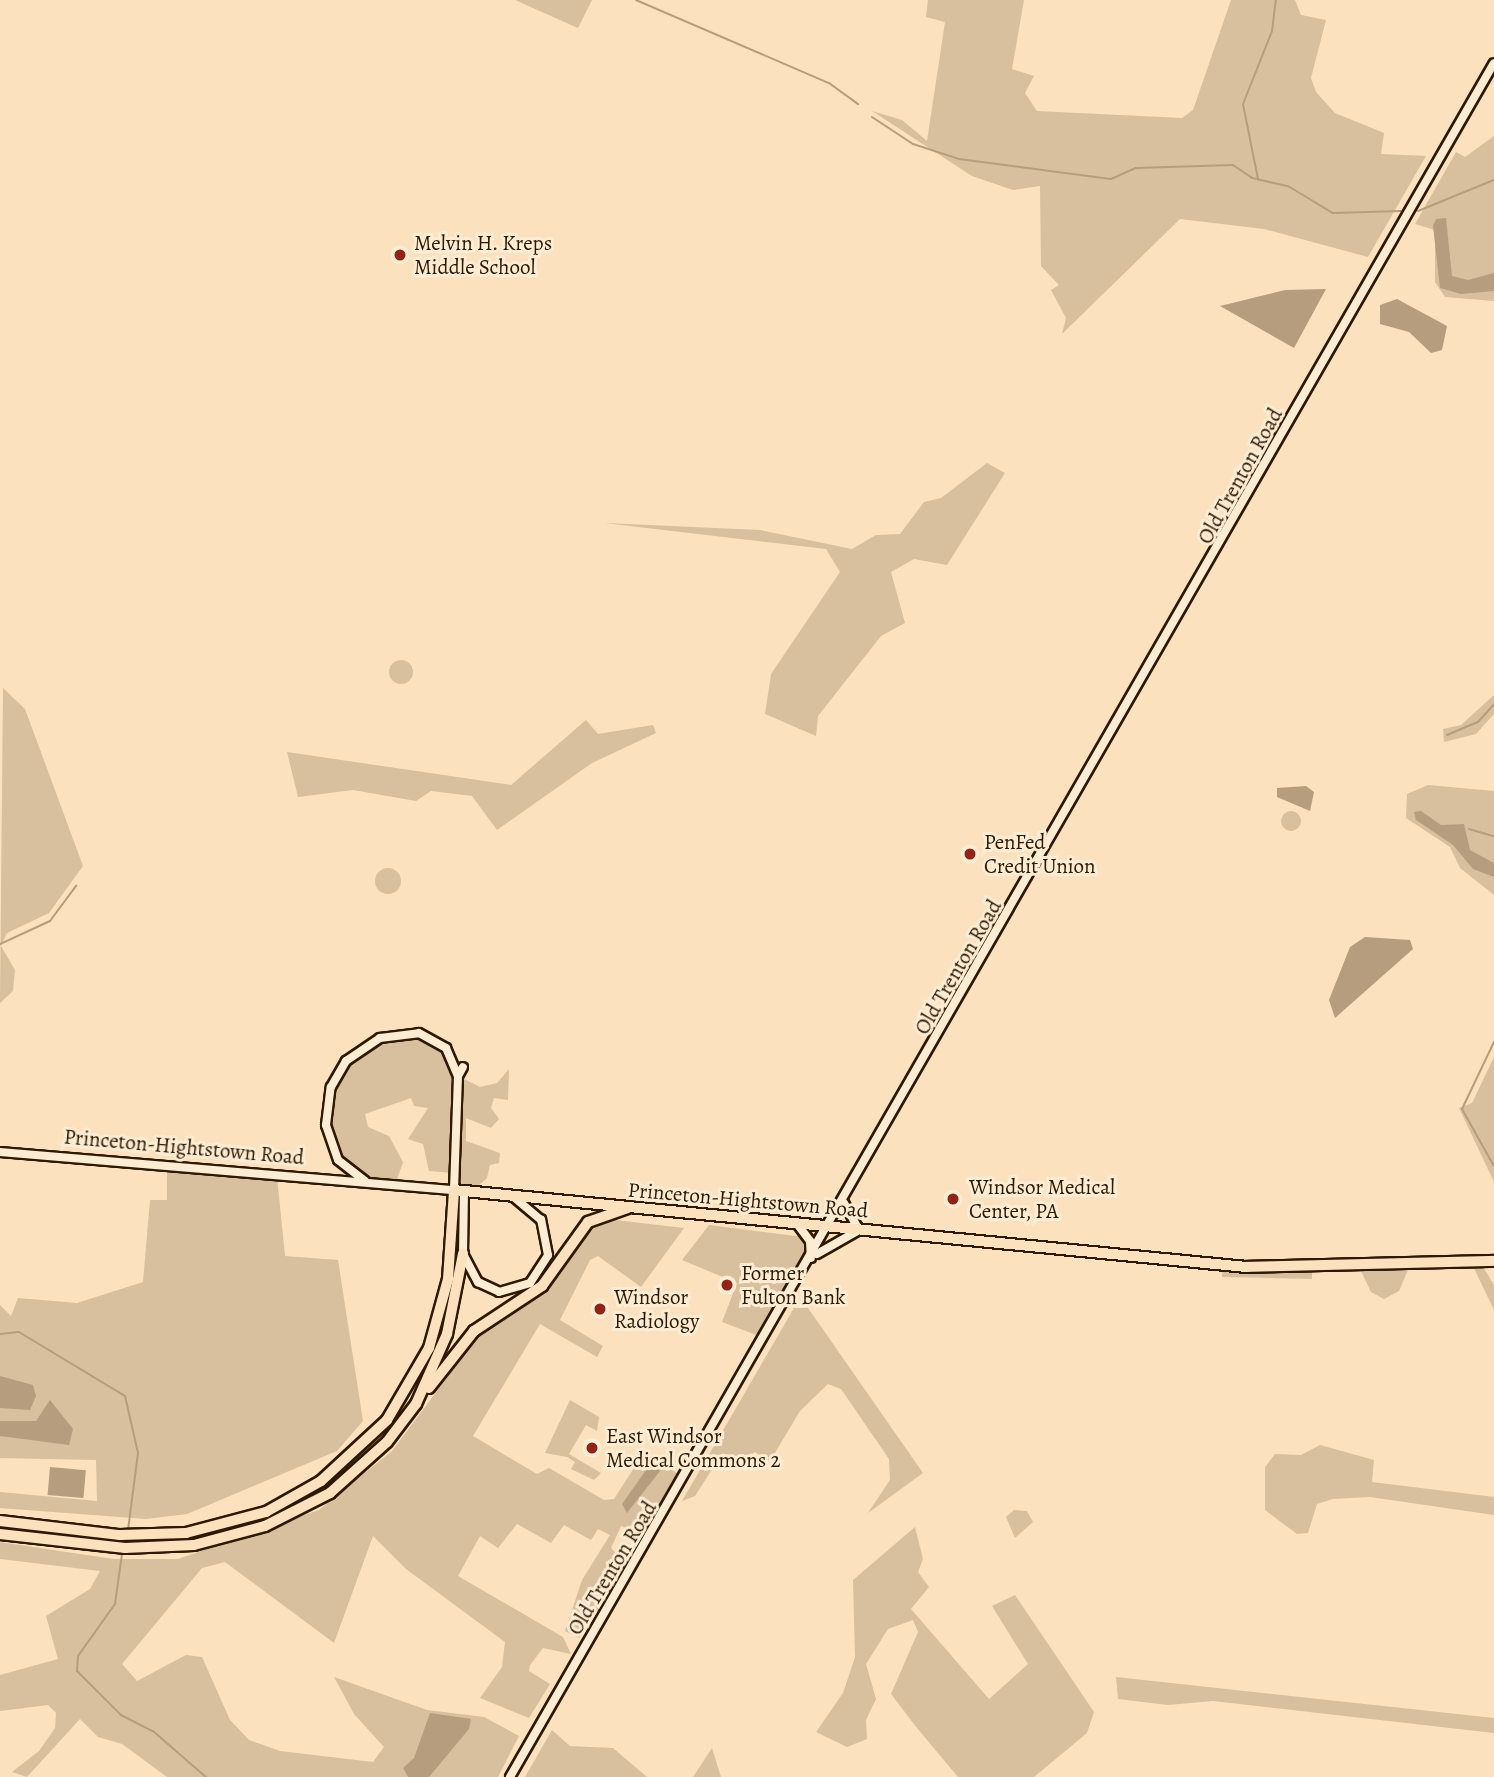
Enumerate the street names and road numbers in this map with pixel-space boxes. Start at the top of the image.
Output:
street label: Old Trenton Road [1192,404,1288,548]
street label: Old Trenton Road [909,895,1007,1039]
street label: Princeton-Hightstown Road [63,1124,305,1170]
street label: Princeton-Hightstown Road [627,1177,869,1223]
street label: Old Trenton Road [562,1497,662,1639]

